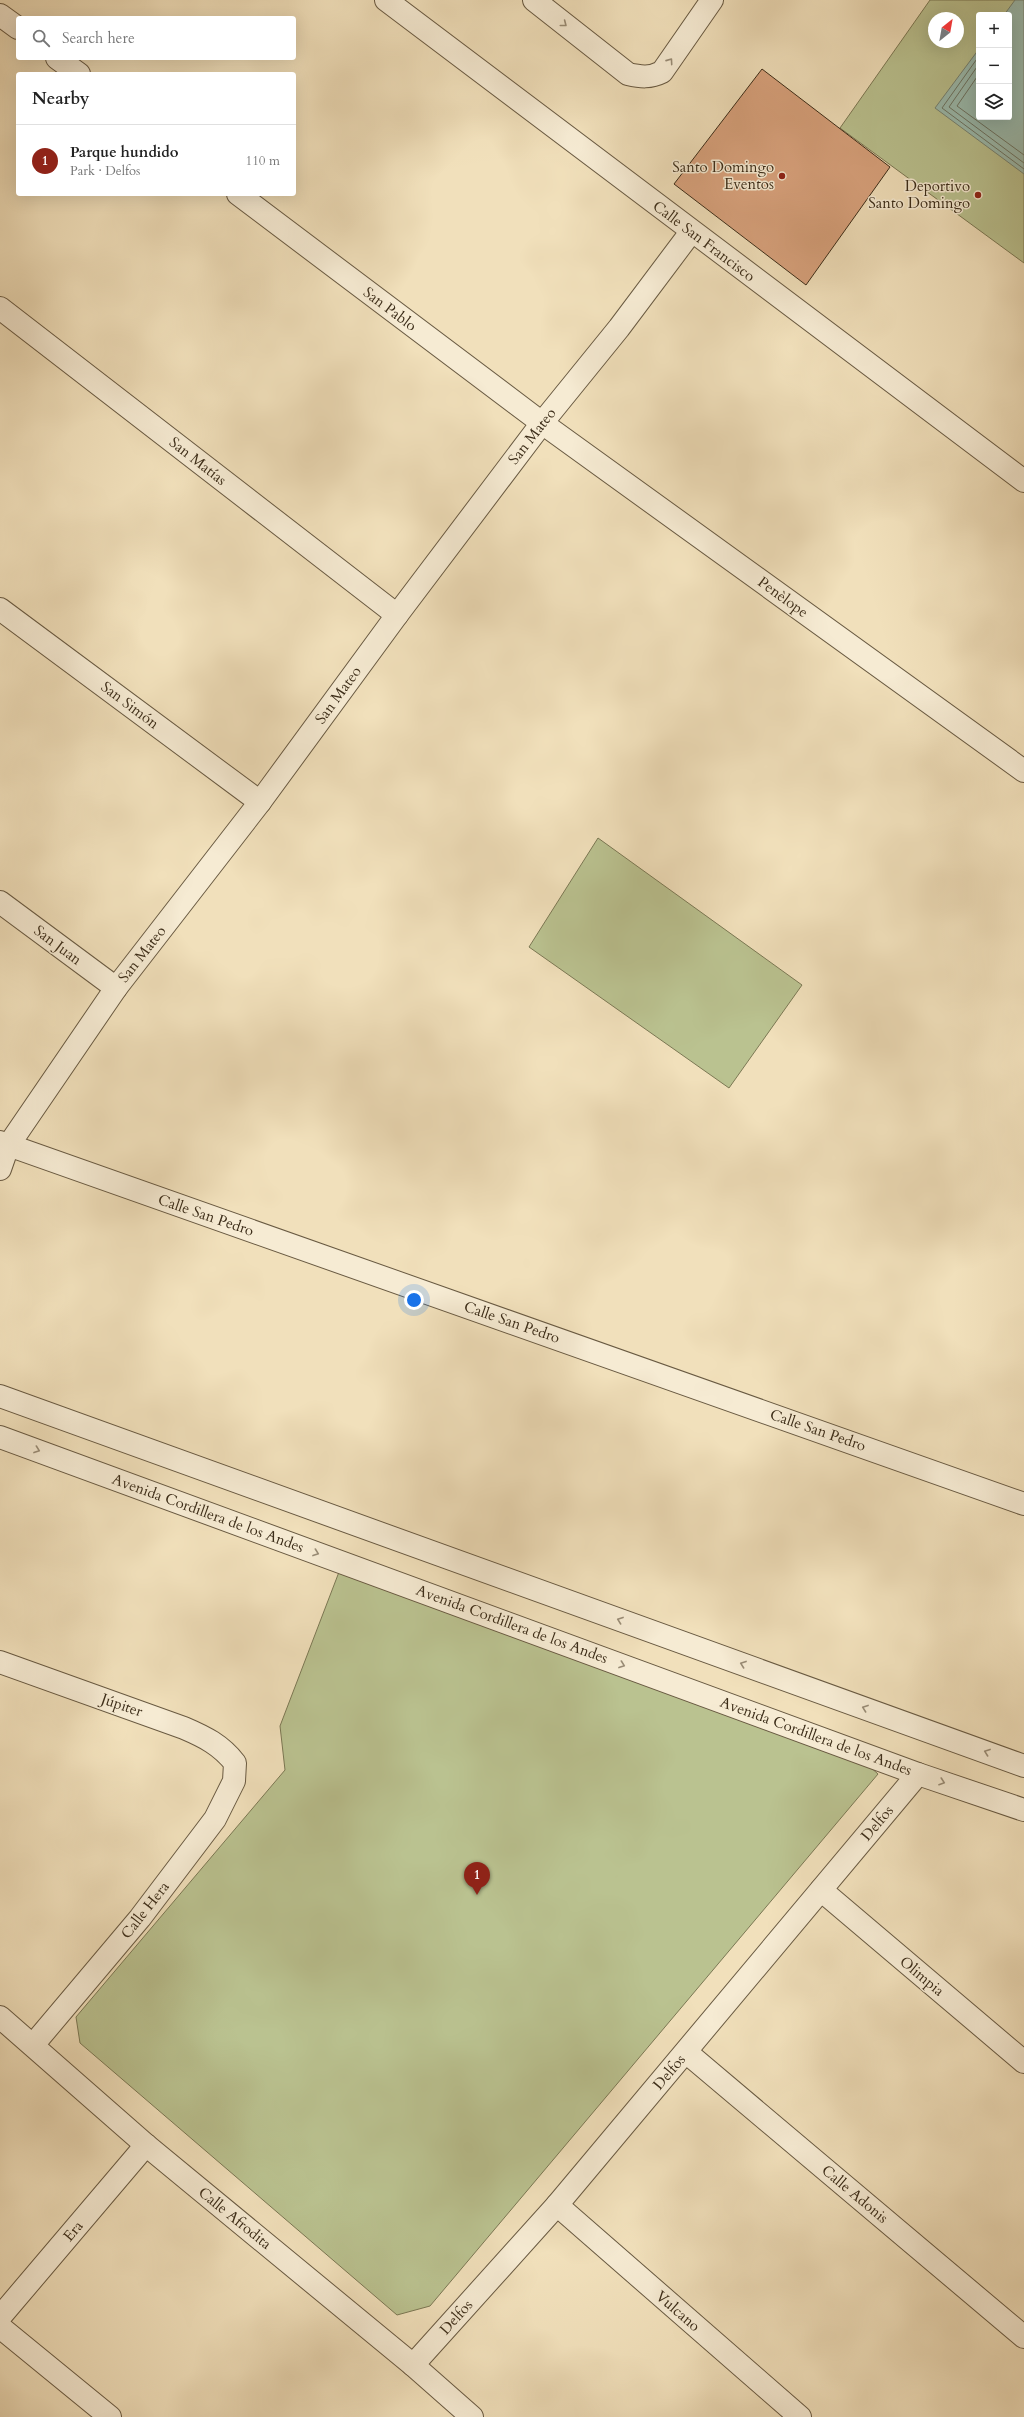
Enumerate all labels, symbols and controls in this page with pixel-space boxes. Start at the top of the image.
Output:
north arrow [928,12,964,48]
map controls [976,12,1012,120]
button: + [976,12,1012,48]
search box [16,16,296,60]
one-way arrow [560,19,567,26]
icon: search [30,27,52,49]
text: Search here [62,28,135,48]
button: − [976,48,1012,84]
one-way arrow [665,58,673,65]
button: layers [976,84,1012,120]
text: Nearby [32,87,89,110]
text: Parque hundido [70,142,179,162]
text: 1 [42,152,48,170]
text: 110 m [246,152,280,170]
place label: Santo Domingo Eventos [672,157,774,194]
text: Park · Delfos [70,162,140,180]
marker: Santo Domingo Eventos [777,171,787,181]
place label: Deportivo Santo Domingo [868,176,970,213]
marker: Deportivo Santo Domingo [973,190,983,200]
street label: Calle San Francisco [649,196,759,286]
street label: San Pablo [359,282,421,336]
street label: San Mateo [504,404,560,468]
street label: San Matías [165,432,231,490]
street label: Penèlope [754,572,812,622]
street label: San Mateo [310,662,366,728]
street label: San Simón [97,677,163,734]
street label: San Juan [30,921,86,970]
street label: San Mateo [114,922,170,986]
street label: Calle San Pedro [155,1189,257,1241]
your location [404,1290,424,1310]
street label: Calle San Pedro [461,1296,563,1348]
street label: Calle San Pedro [767,1404,869,1456]
one-way arrow [33,1445,40,1454]
street label: Avenida Cordillera de los Andes [109,1469,307,1557]
one-way arrow [313,1548,320,1556]
street label: Avenida Cordillera de los Andes [413,1580,611,1668]
one-way arrow [617,1616,624,1624]
one-way arrow [619,1660,626,1669]
one-way arrow [739,1660,746,1669]
street label: Júpiter [97,1688,146,1722]
street label: Avenida Cordillera de los Andes [717,1692,915,1780]
one-way arrow [862,1705,869,1713]
one-way arrow [984,1749,991,1757]
one-way arrow [938,1777,945,1785]
street label: Delfos [856,1801,898,1845]
pin: 1 [464,1862,490,1895]
street label: Calle Hera [116,1877,174,1943]
street label: Olimpia [896,1952,949,2001]
street label: Delfos [648,2050,690,2094]
street label: Calle Adonis [818,2160,892,2228]
street label: Calle Afrodita [194,2182,276,2254]
street label: Era [59,2216,88,2246]
street label: Vulcano [651,2286,705,2336]
street label: Delfos [435,2295,477,2339]

